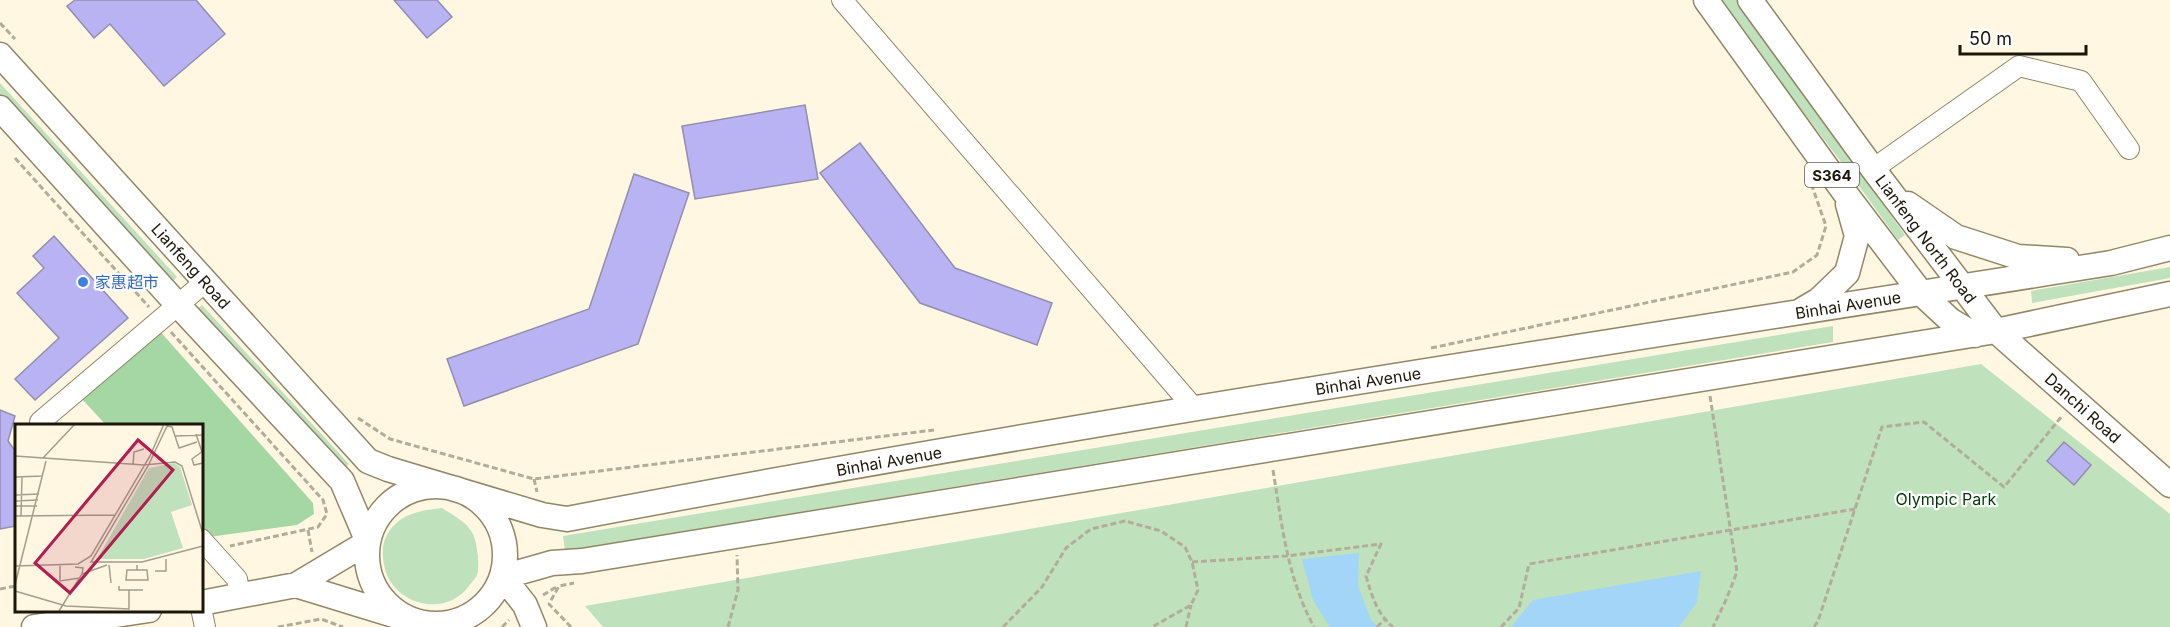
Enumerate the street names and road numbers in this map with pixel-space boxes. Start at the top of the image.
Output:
road number: S364 [1805,163,1859,187]
street label: Lianfeng North Road [1871,171,1981,307]
street label: Lianfeng Road [147,219,235,313]
street label: Binhai Avenue [1794,287,1902,323]
street label: Binhai Avenue [1314,363,1422,399]
street label: Danchi Road [2041,369,2125,447]
street label: Binhai Avenue [835,442,943,480]

